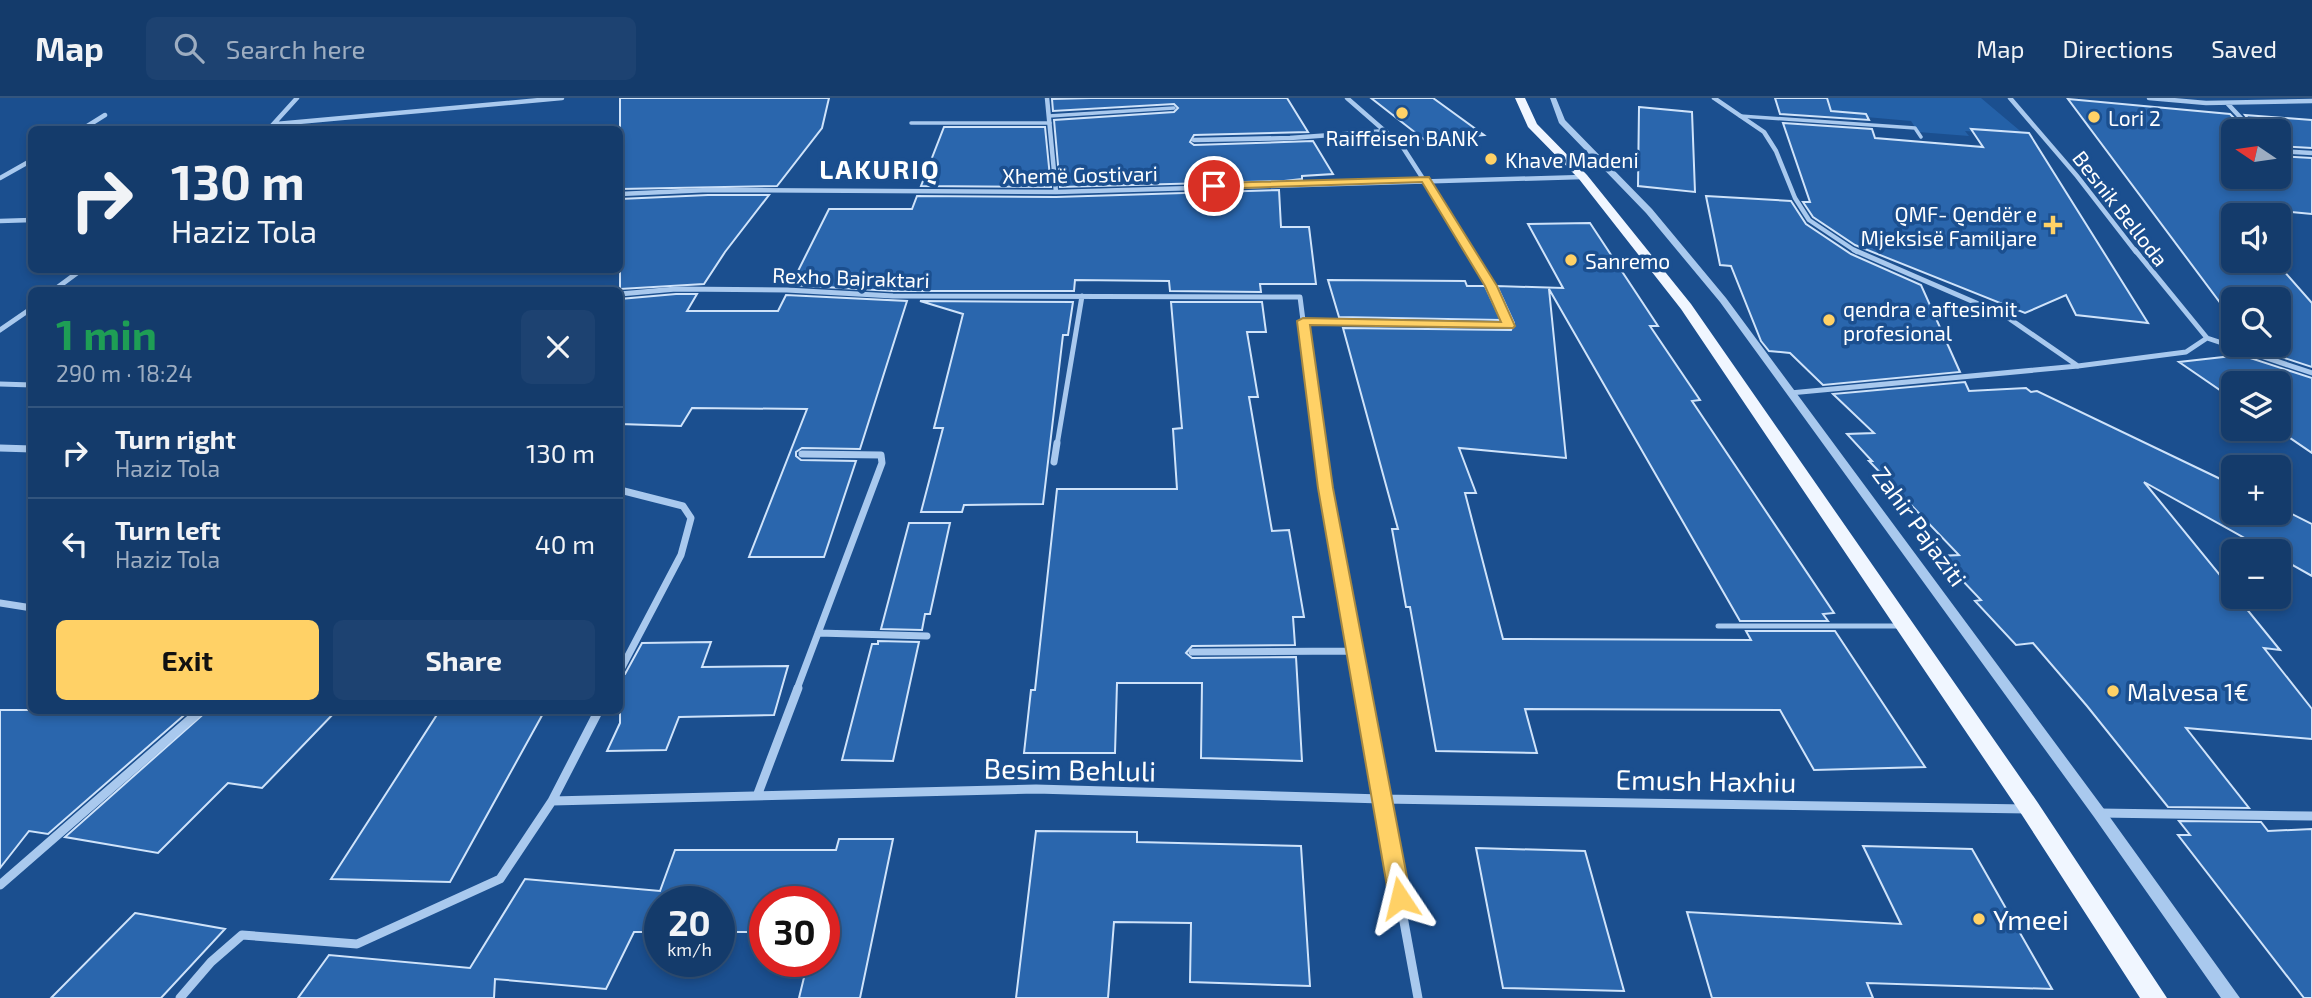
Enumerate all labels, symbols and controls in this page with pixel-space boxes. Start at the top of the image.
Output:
search box [146,17,636,80]
text: Map [35,28,104,68]
icon: search [170,29,208,67]
text: Search here [226,33,365,64]
text: Map [1976,34,2024,63]
text: Directions [2062,34,2173,63]
text: Saved [2211,34,2277,63]
marker: Raiffeisen BANK [1394,105,1410,121]
place label: Lori 2 [2108,105,2161,130]
marker: Lori 2 [2086,109,2102,125]
north arrow [2221,119,2291,189]
map controls [2221,119,2291,609]
place label: Raiffeisen BANK [1325,125,1479,150]
street label: Besnik Belloda [2068,145,2174,271]
place label: Khave Madeni [1505,147,1639,172]
text: 130 m [171,151,305,210]
marker: Khave Madeni [1483,151,1499,167]
district label: LAKURIQ [819,153,941,185]
icon: right [56,154,147,245]
pin [1184,156,1244,216]
street label: Xhemë Gostivari [1002,160,1158,188]
icon: arrive [1195,167,1233,205]
place label: QMF- Qendër e Mjeksisë Familjare [1860,201,2037,251]
button: sound [2221,203,2291,273]
text: Haziz Tola [171,211,317,249]
marker: QMF- Qendër e Mjeksisë Familjare [2043,215,2063,235]
place label: Sanremo [1585,248,1670,273]
marker: Sanremo [1563,252,1579,268]
street label: Rexho Bajraktari [772,262,930,293]
button: search [2221,287,2291,357]
place label: qendra e aftesimit profesional [1843,296,2017,345]
text: 1 min [56,308,157,358]
button: close [521,310,595,384]
marker: qendra e aftesimit profesional [1821,312,1837,328]
text: 290 m · 18:24 [56,359,193,387]
button: layers [2221,371,2291,441]
text: Turn right [115,423,236,454]
icon: right [56,434,94,472]
text: 130 m [526,437,595,468]
text: Haziz Tola [115,454,220,482]
button: + [2221,455,2291,525]
street label: Zahir Pajaziti [1867,461,1973,591]
text: Turn left [115,514,221,545]
icon: left [56,525,94,563]
text: 40 m [535,528,595,559]
button: − [2221,539,2291,609]
text: Haziz Tola [115,545,220,573]
button: Exit [56,620,319,700]
button: Share [333,620,595,700]
place label: Malvesa 1€ [2127,677,2249,706]
marker: Malvesa 1€ [2105,683,2121,699]
street label: Besim Behluli [983,750,1157,788]
street label: Emush Haxhiu [1615,761,1797,799]
position arrow [1363,861,1437,935]
speed limit sign: 30 [749,886,840,977]
text: 20 [668,901,711,943]
place label: Ymeei [1993,902,2069,936]
marker: Ymeei [1971,911,1987,927]
text: km/h [667,938,712,960]

